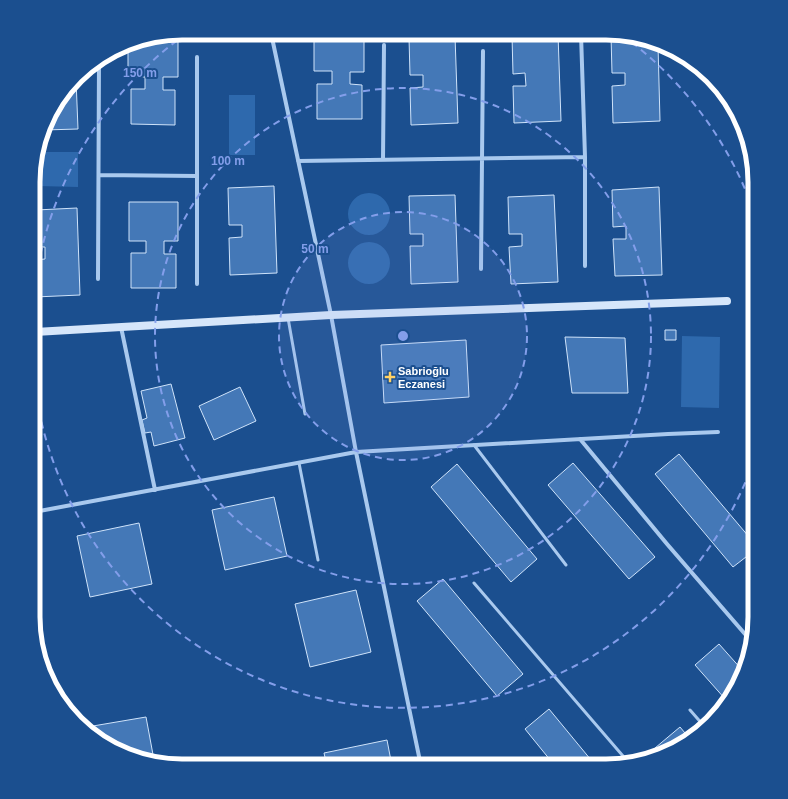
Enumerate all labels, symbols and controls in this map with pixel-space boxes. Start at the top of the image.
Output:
text: 150 m [123,66,157,80]
text: 100 m [211,154,245,168]
text: 50 m [301,242,329,256]
centre of rings [396,329,410,343]
place label: Sabrioğlu Eczanesi [398,365,449,390]
marker: Sabrioğlu Eczanesi [385,372,395,382]

